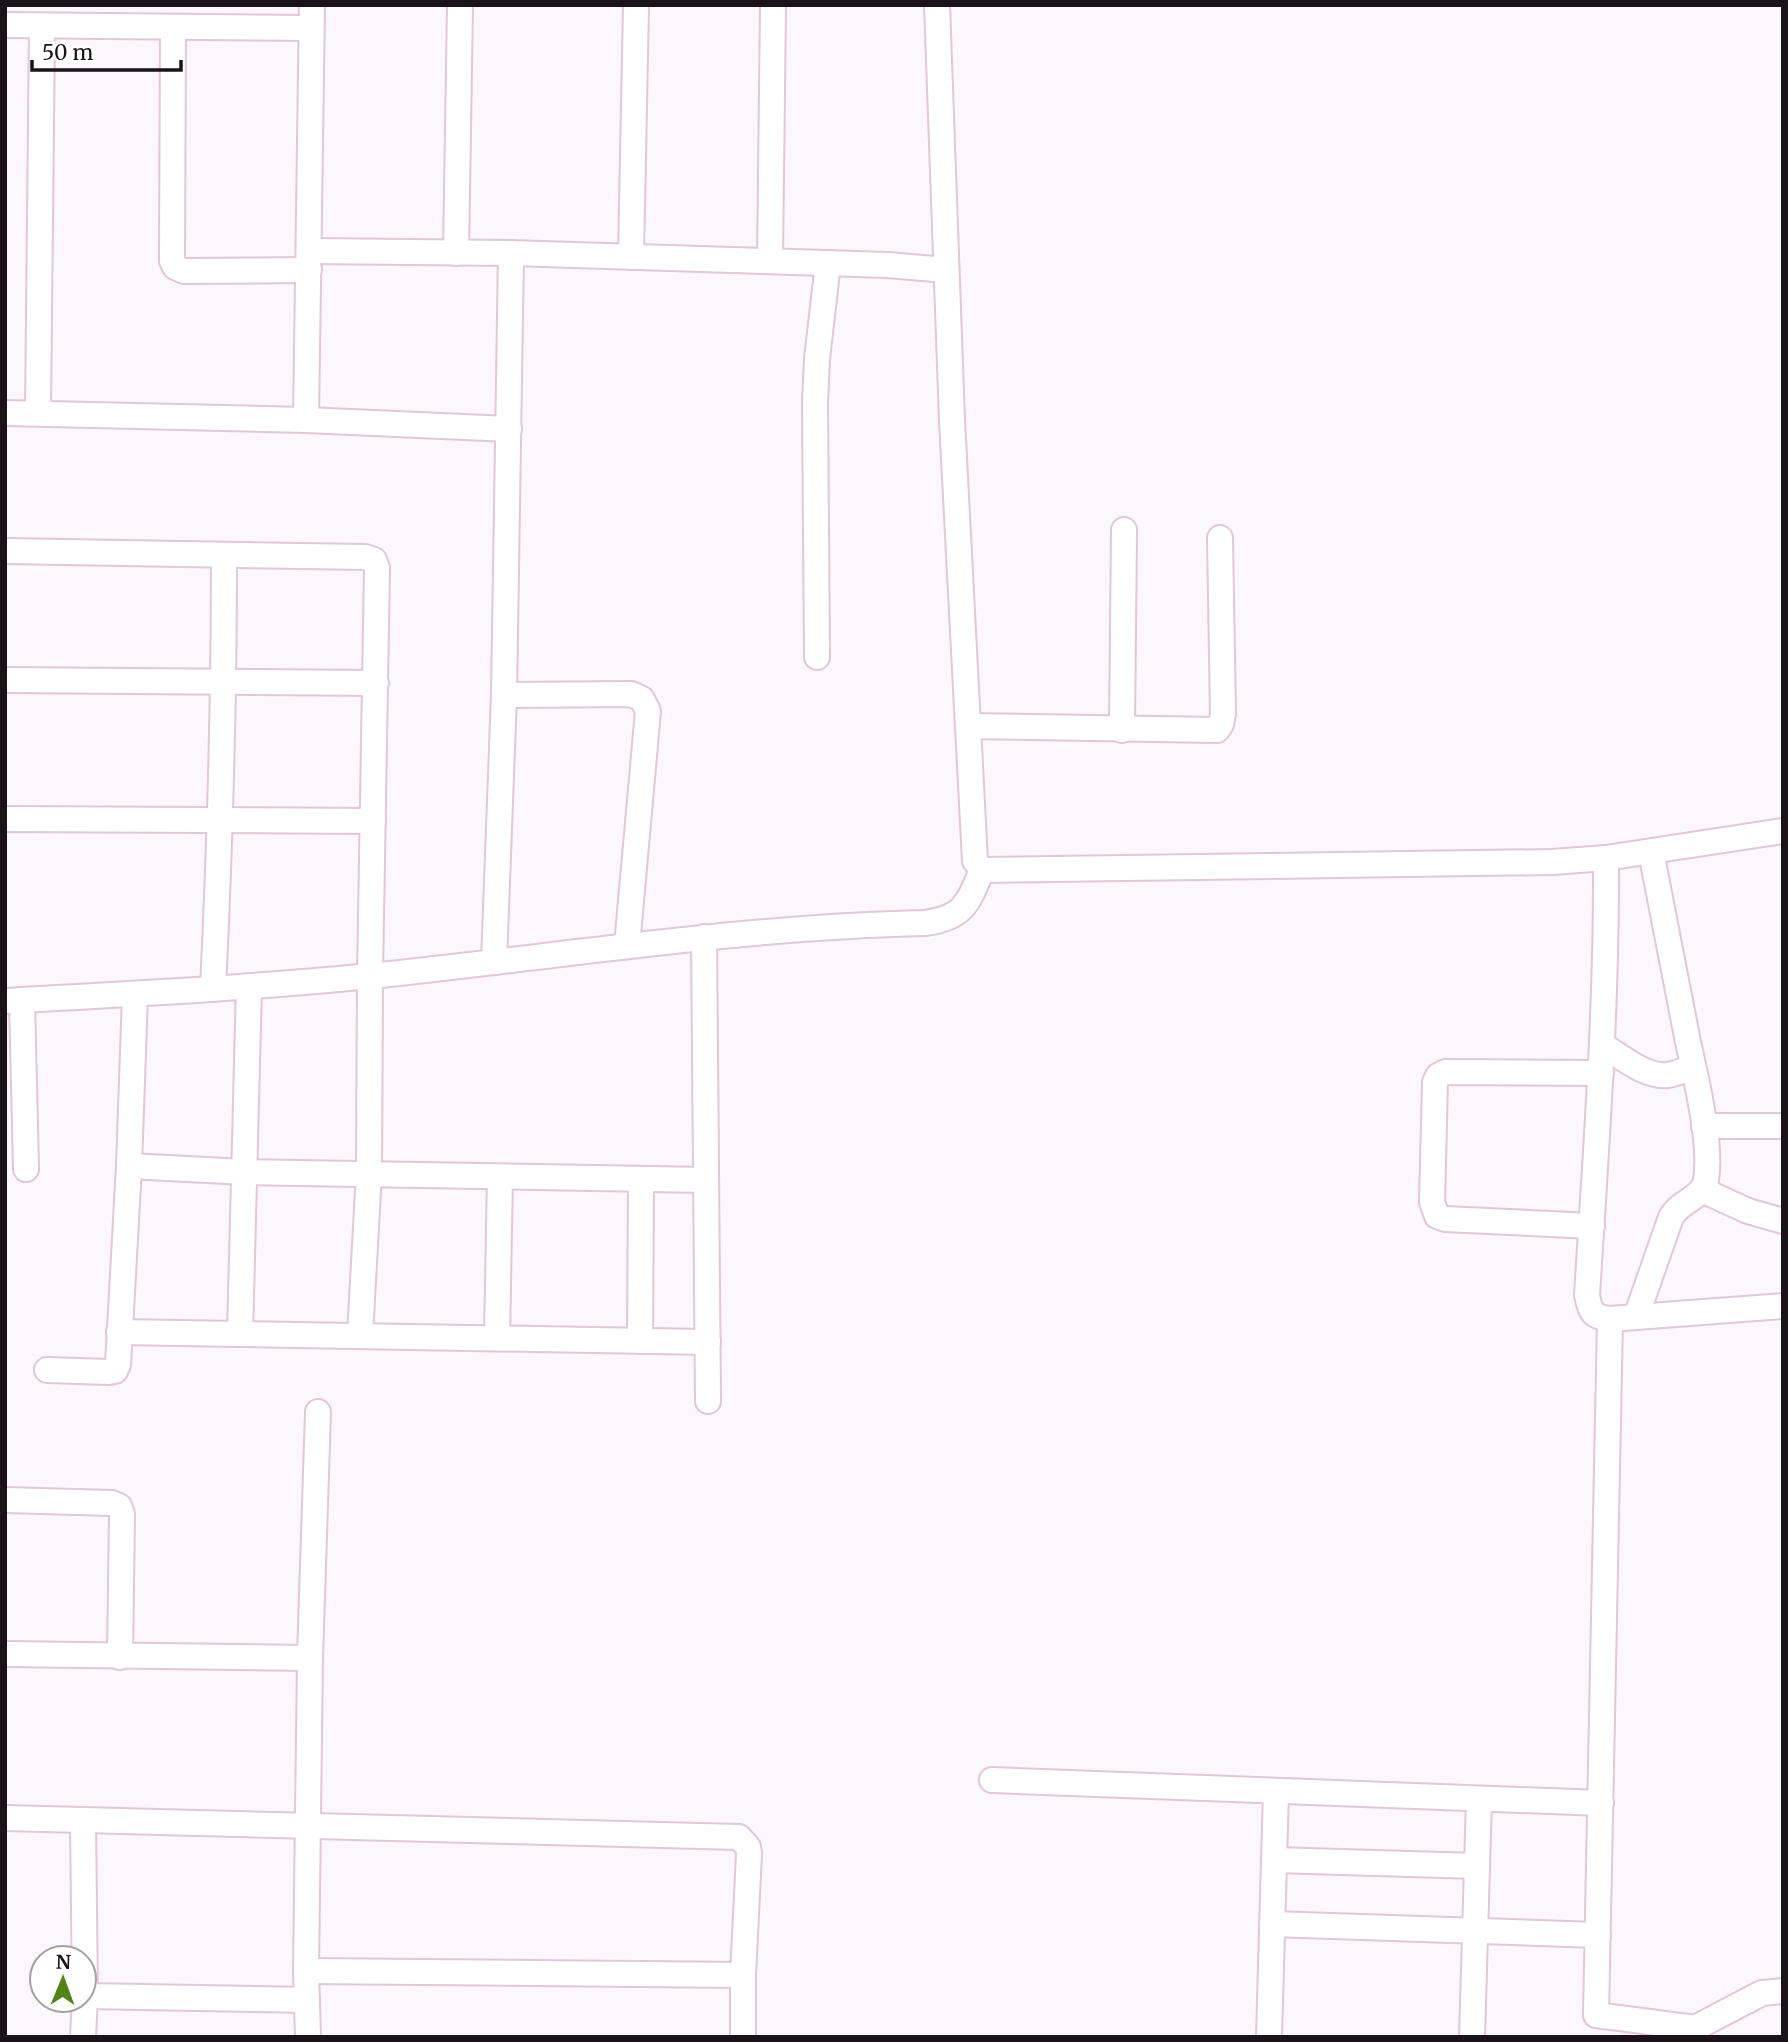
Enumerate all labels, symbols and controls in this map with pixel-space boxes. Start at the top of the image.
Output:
scale bar [32,28,180,72]
text: 50 m [42,39,93,66]
north arrow [28,1944,98,2014]
text: N [56,1950,71,1974]

